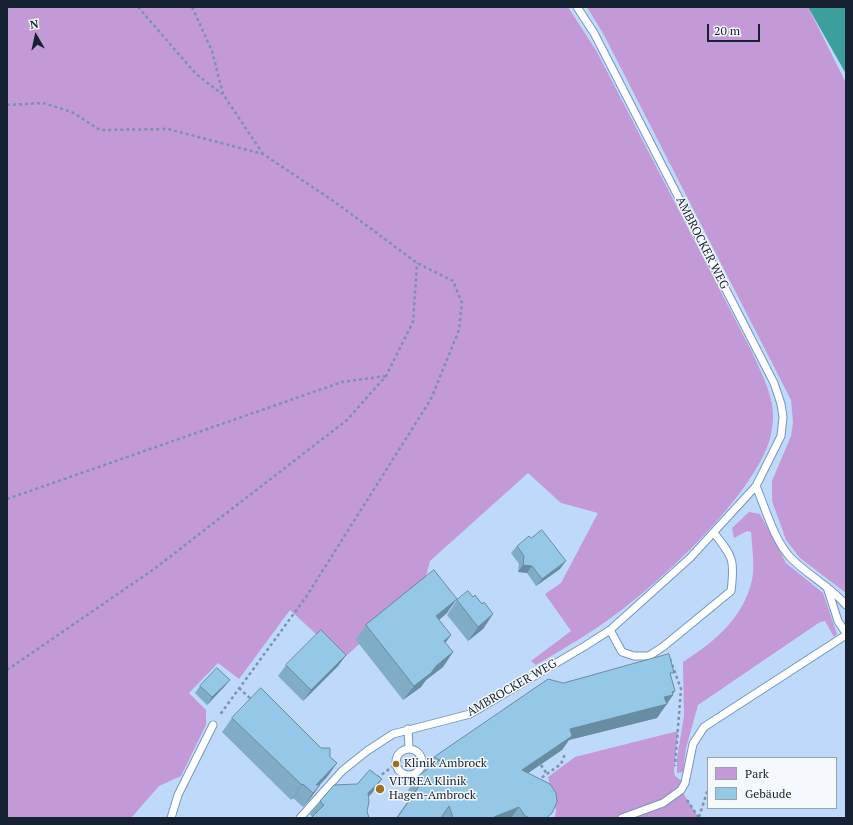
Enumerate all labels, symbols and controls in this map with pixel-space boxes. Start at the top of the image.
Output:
north arrow [16,16,56,56]
scale bar [709,16,762,42]
text: N [29,17,39,32]
text: 20 m [714,23,740,38]
street label: AMBROCKER WEG [673,194,731,292]
street label: AMBROCKER WEG [464,656,560,720]
place label: Klinik Ambrock [404,757,487,771]
legend [707,757,837,809]
marker: Klinik Ambrock [391,759,401,769]
text: Park [745,766,769,781]
place label: VITREA Klinik Hagen-Ambrock [389,775,476,803]
marker: VITREA Klinik Hagen-Ambrock [374,783,386,795]
text: Gebäude [745,786,791,801]

